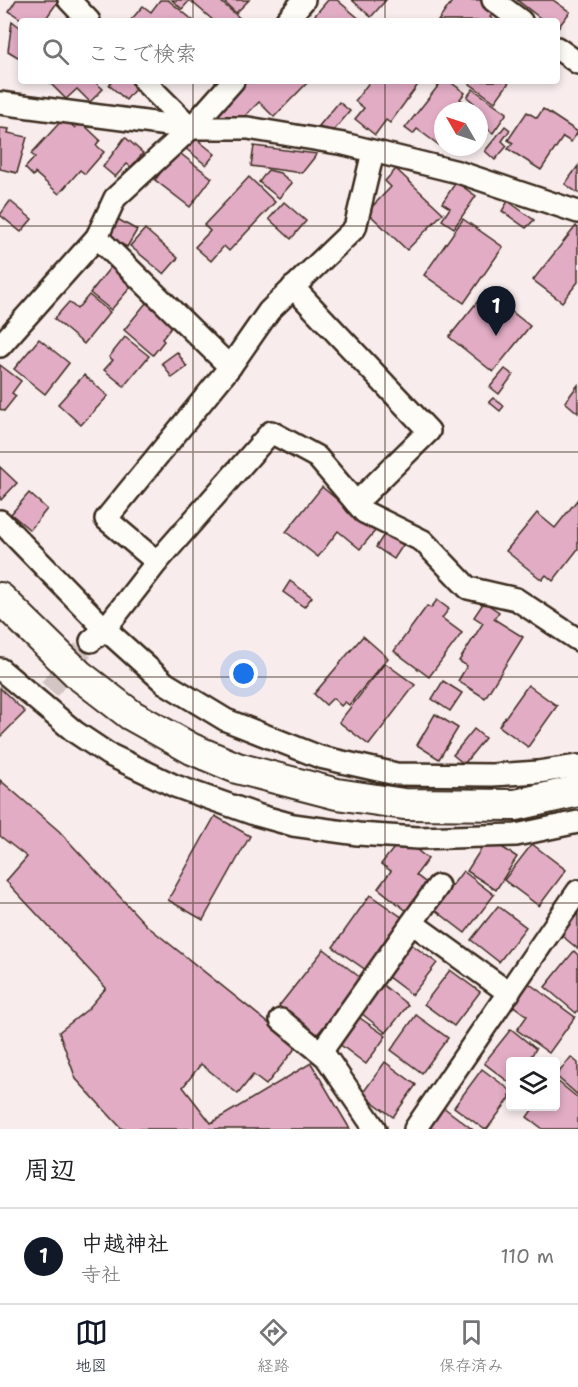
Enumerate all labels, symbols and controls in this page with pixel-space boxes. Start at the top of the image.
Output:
search box [18,18,560,84]
icon: search [39,35,72,68]
text: ここで検索 [87,39,197,68]
north arrow [434,102,488,156]
pin: 1 [476,286,516,336]
your location [229,659,258,688]
map controls [506,1057,560,1111]
button: layers [506,1057,560,1111]
text: 周辺 [24,1152,76,1187]
text: 中越神社 [81,1229,169,1258]
text: 1 [39,1243,48,1269]
text: 110 m [500,1243,554,1269]
text: 寺社 [81,1261,121,1287]
tab: 地図 [75,1316,108,1376]
tab: 経路 [257,1316,290,1376]
tab: 保存済み [439,1316,503,1376]

